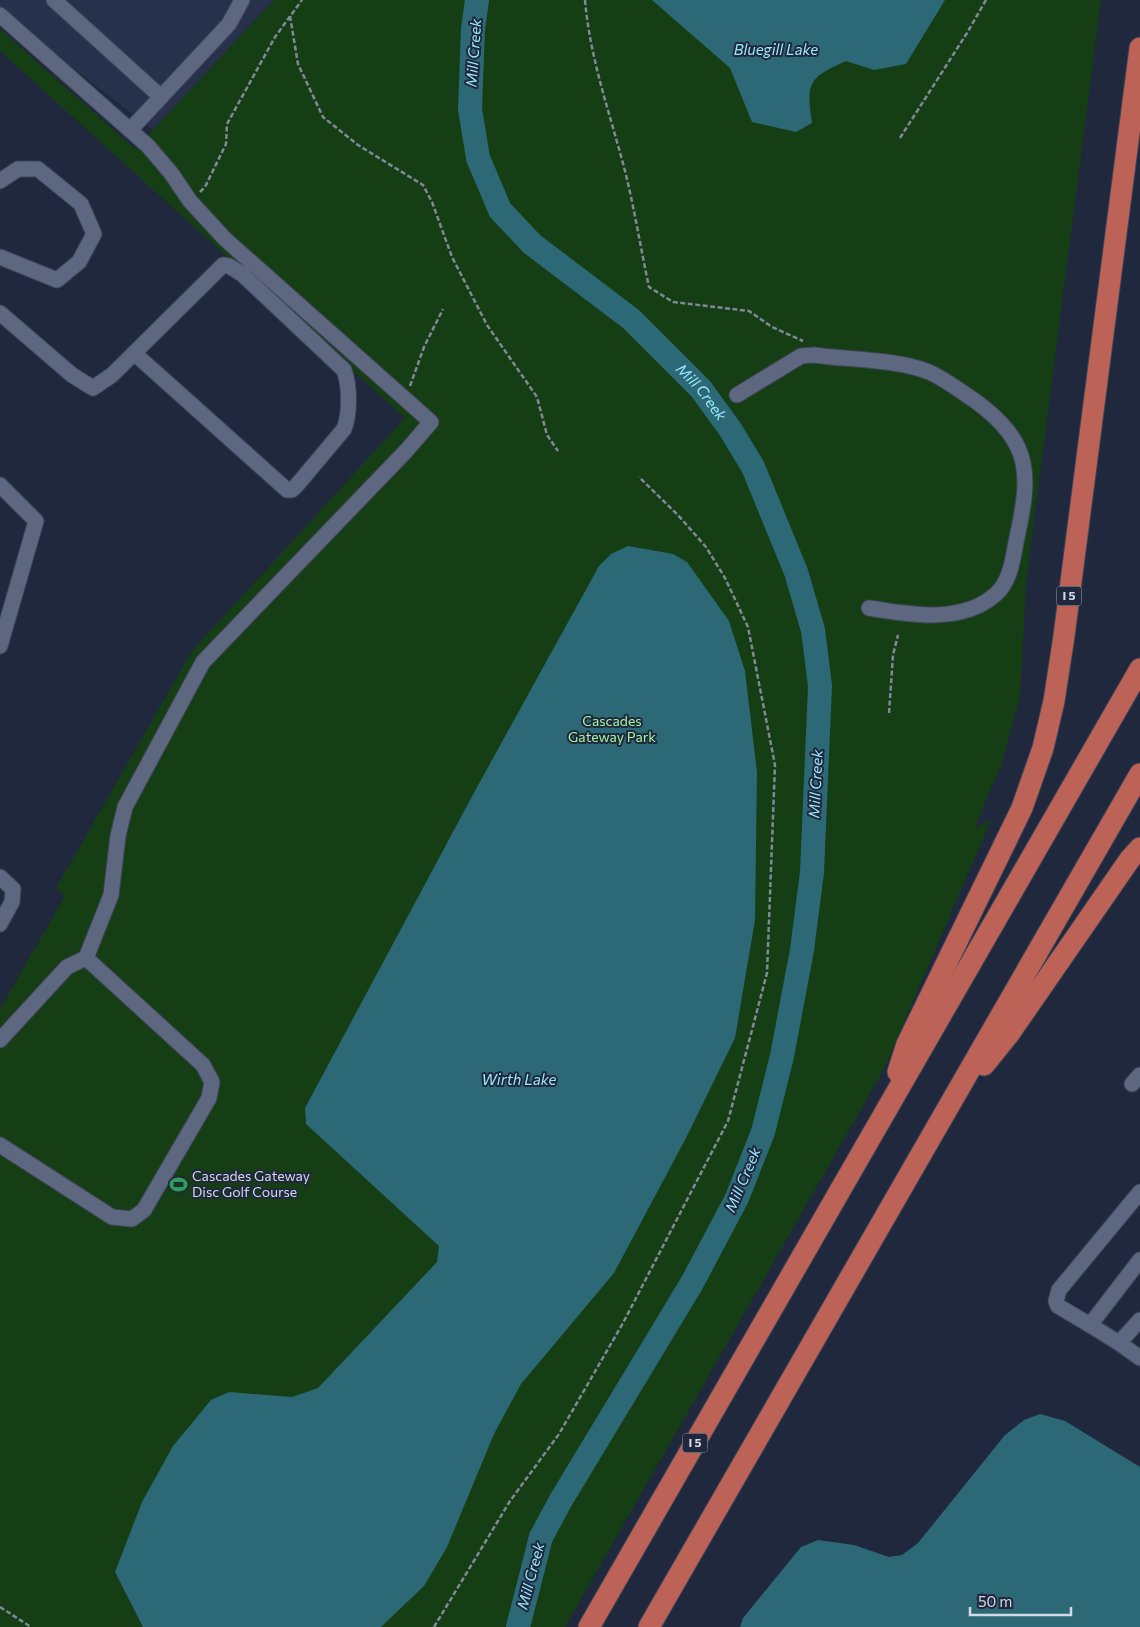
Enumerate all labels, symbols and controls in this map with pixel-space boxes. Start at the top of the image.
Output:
water label: Mill Creek [462,17,484,88]
water label: Bluegill Lake [734,40,818,58]
water label: Mill Creek [673,360,731,424]
road number: I 5 [1056,586,1082,606]
park label: Cascades Gateway Park [568,712,656,745]
water label: Mill Creek [804,748,826,819]
water label: Wirth Lake [482,1070,557,1088]
water label: Mill Creek [720,1144,764,1215]
place label: Cascades Gateway Disc Golf Course [192,1167,310,1200]
sports icon: Cascades Gateway Disc Golf Course [168,1174,188,1194]
road number: I 5 [682,1434,708,1452]
water label: Mill Creek [512,1539,548,1611]
scale bar [970,1584,1071,1616]
text: 50 m [978,1592,1012,1610]

